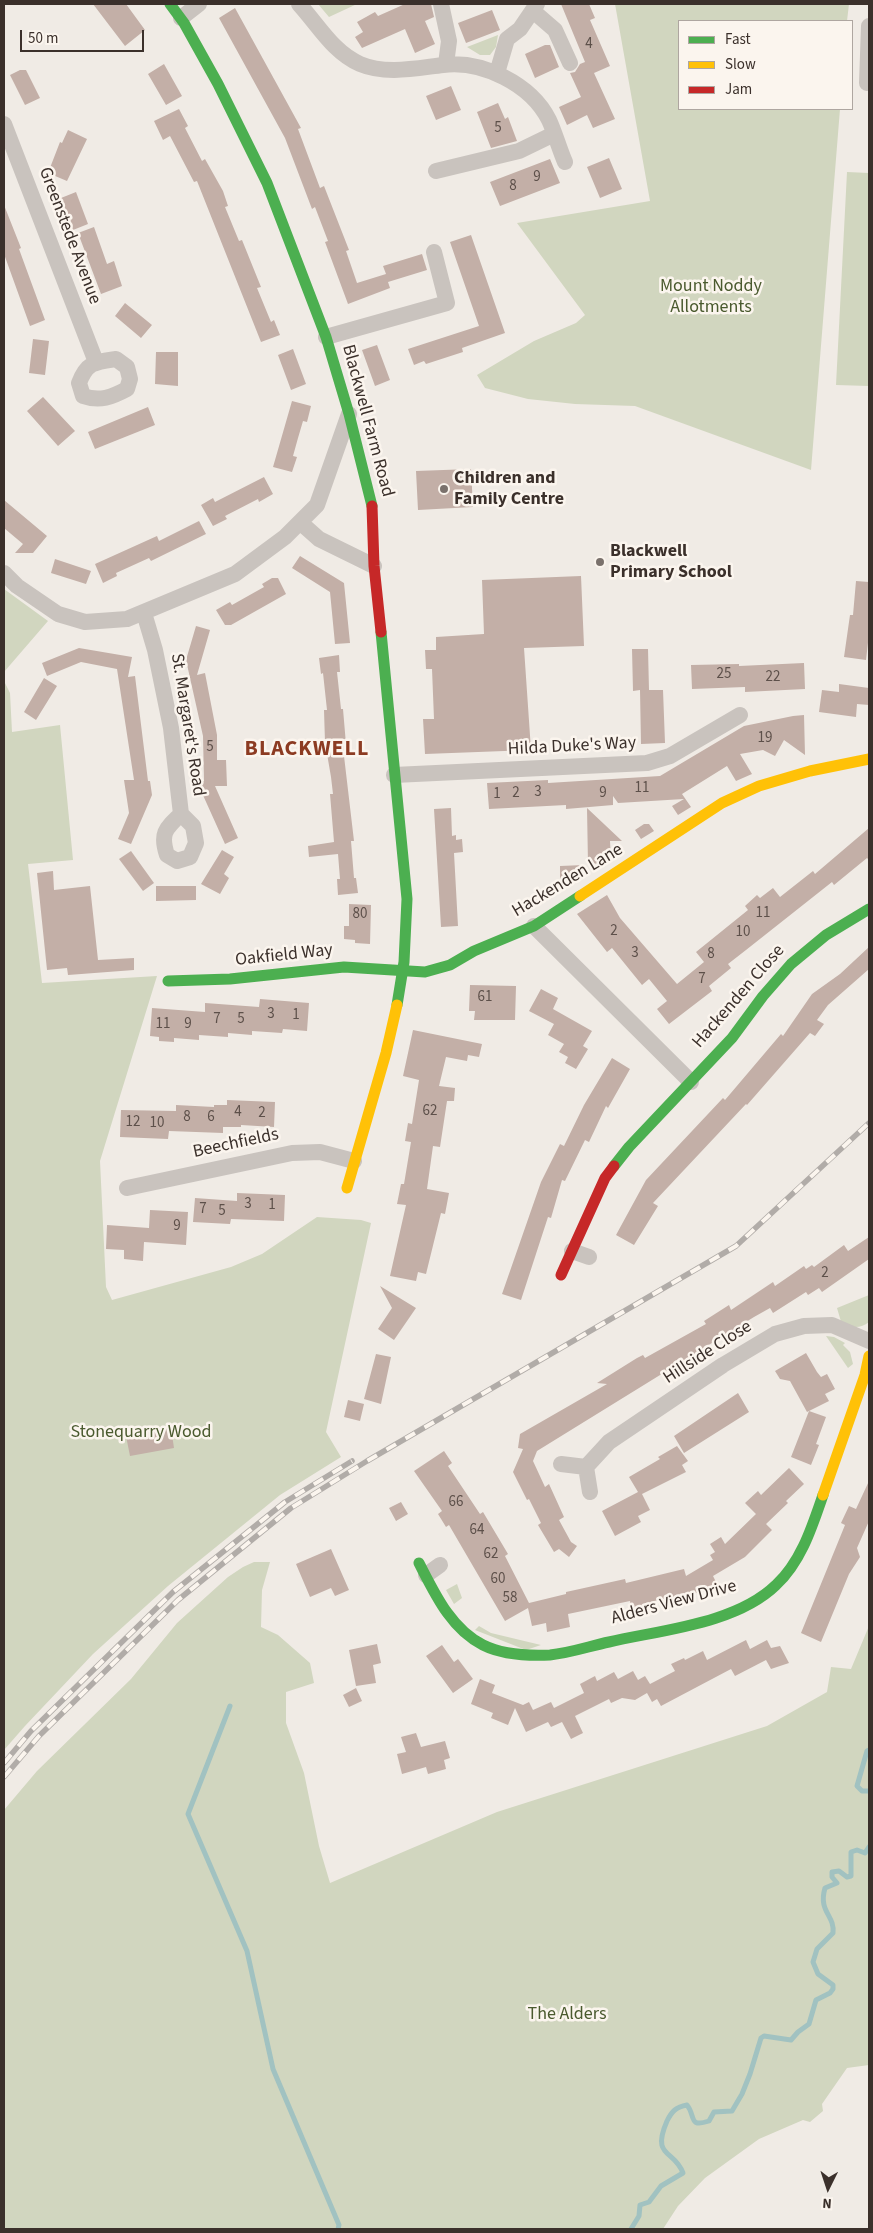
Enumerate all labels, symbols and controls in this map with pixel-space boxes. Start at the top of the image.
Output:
scale bar [22,20,146,52]
legend [678,20,853,110]
text: 50 m [28,28,58,49]
text: Fast [725,29,751,50]
house number: 4 [585,36,593,54]
text: Slow [725,54,756,75]
text: Jam [725,79,752,100]
house number: 5 [494,120,502,138]
street label: Greenstede Avenue [33,165,105,307]
house number: 9 [533,169,541,187]
house number: 8 [509,178,517,196]
park label: Mount Noddy Allotments [660,276,762,318]
street label: Blackwell Farm Road [336,343,398,499]
place label: Children and Family Centre [454,468,564,510]
marker: Children and Family Centre [438,483,450,495]
place label: Blackwell Primary School [610,541,732,584]
marker: Blackwell Primary School [594,556,606,568]
street label: St. Margaret's Road [165,652,209,798]
house number: 25 [717,666,731,684]
house number: 22 [766,669,780,687]
house number: 19 [758,730,772,748]
street label: Hilda Duke's Way [507,733,637,761]
district label: BLACKWELL [243,737,371,763]
house number: 5 [206,739,214,757]
house number: 11 [635,780,649,798]
house number: 3 [534,784,542,802]
house number: 2 [512,785,520,803]
house number: 9 [599,785,607,803]
house number: 1 [493,786,501,804]
street label: Hackenden Lane [509,839,627,923]
house number: 11 [756,905,770,923]
house number: 80 [353,906,367,924]
house number: 2 [610,923,618,941]
house number: 10 [736,924,750,942]
street label: Oakfield Way [234,940,334,972]
street label: Hackenden Close [688,941,790,1053]
house number: 3 [631,945,639,963]
house number: 8 [707,946,715,964]
house number: 7 [698,971,706,989]
house number: 61 [478,989,492,1007]
house number: 3 [267,1006,275,1024]
house number: 1 [292,1007,300,1025]
house number: 7 [213,1011,221,1029]
house number: 5 [237,1011,245,1029]
house number: 11 [156,1016,170,1034]
house number: 9 [184,1016,192,1034]
house number: 62 [423,1103,437,1121]
house number: 4 [234,1104,242,1122]
house number: 2 [258,1105,266,1123]
house number: 8 [183,1109,191,1127]
house number: 6 [207,1109,215,1127]
house number: 12 [126,1114,140,1132]
house number: 10 [150,1115,164,1133]
street label: Beechfields [191,1124,281,1164]
house number: 3 [244,1196,252,1214]
house number: 1 [268,1197,276,1215]
house number: 7 [199,1201,207,1219]
house number: 5 [218,1203,226,1221]
house number: 9 [173,1218,181,1236]
house number: 2 [821,1265,829,1283]
street label: Hillside Close [660,1316,756,1390]
park label: Stonequarry Wood [70,1422,212,1444]
house number: 66 [449,1494,463,1512]
house number: 64 [470,1522,484,1540]
house number: 62 [484,1546,498,1564]
house number: 60 [491,1571,505,1589]
street label: Alders View Drive [609,1576,739,1630]
house number: 58 [503,1590,517,1608]
park label: The Alders [528,2004,606,2026]
north arrow [803,2163,853,2213]
text: N [822,2193,832,2213]

